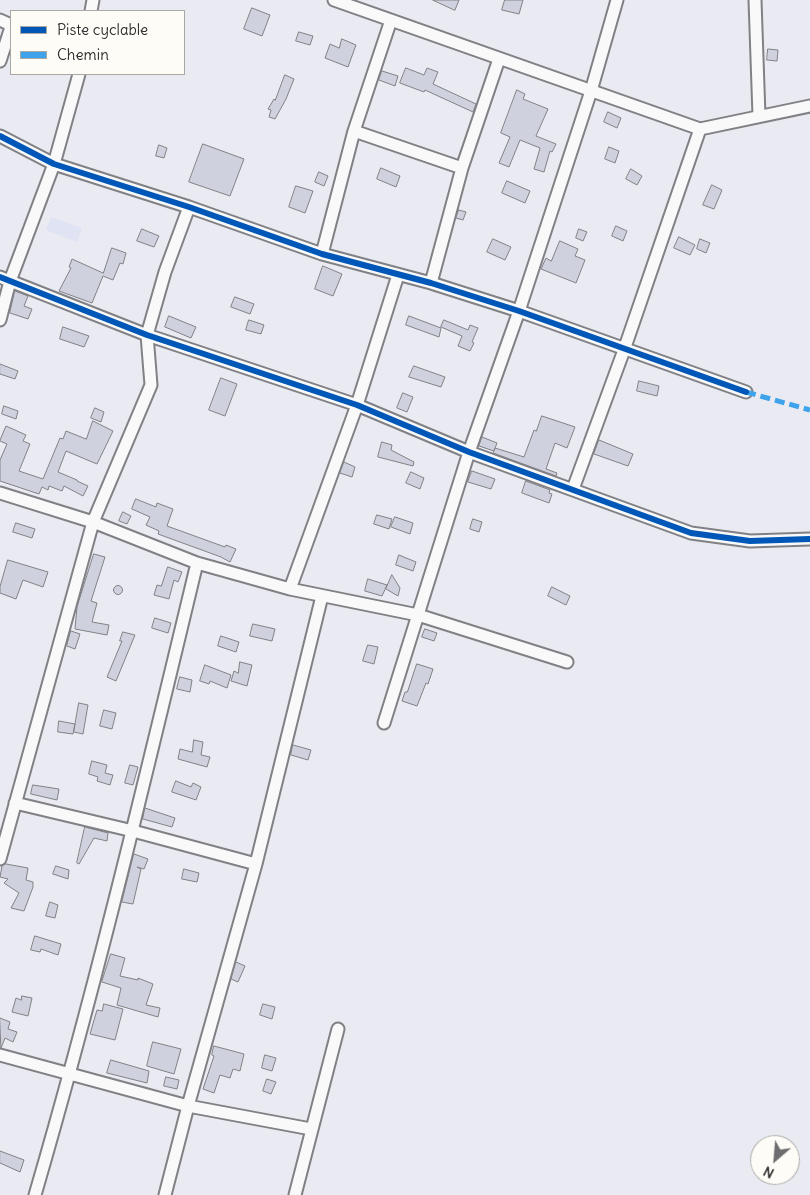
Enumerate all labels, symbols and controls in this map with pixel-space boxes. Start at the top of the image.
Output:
legend [10,10,185,75]
text: Piste cyclable [57,20,148,39]
text: Chemin [57,45,109,64]
north arrow [750,1135,800,1185]
text: N [760,1162,777,1183]

